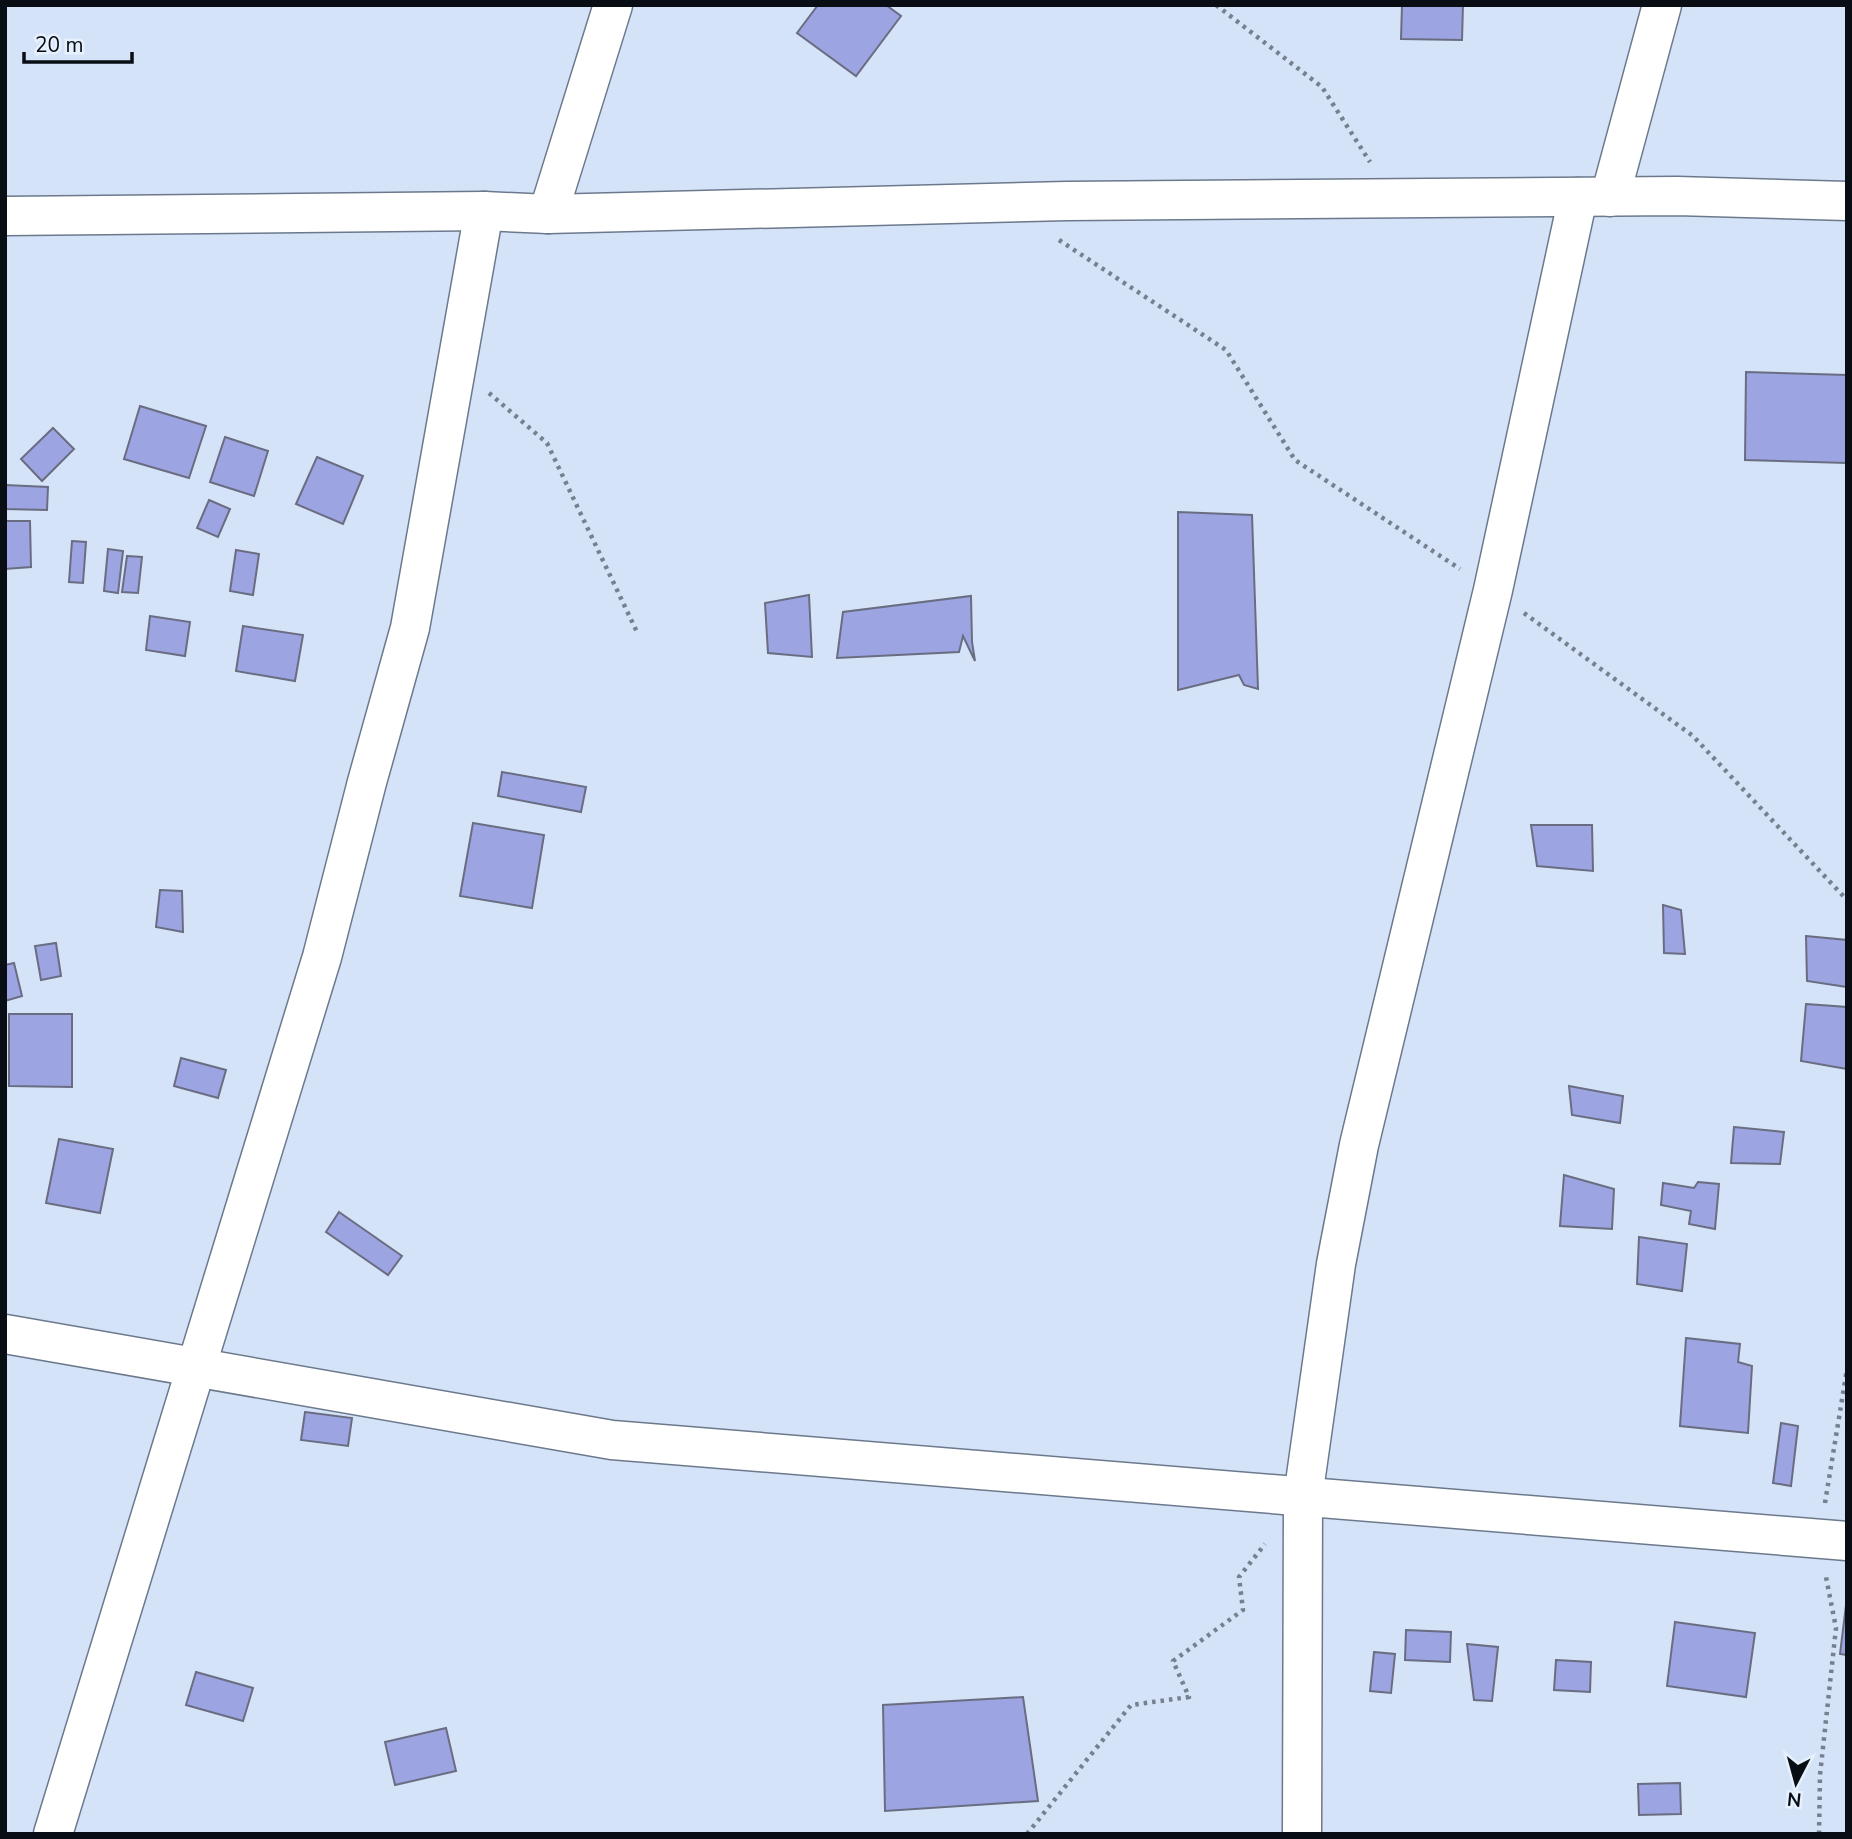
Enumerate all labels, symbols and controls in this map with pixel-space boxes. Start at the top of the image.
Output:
scale bar [24,21,133,65]
text: 20 m [35,31,84,59]
north arrow [1761,1748,1831,1818]
text: N [1786,1785,1803,1813]

